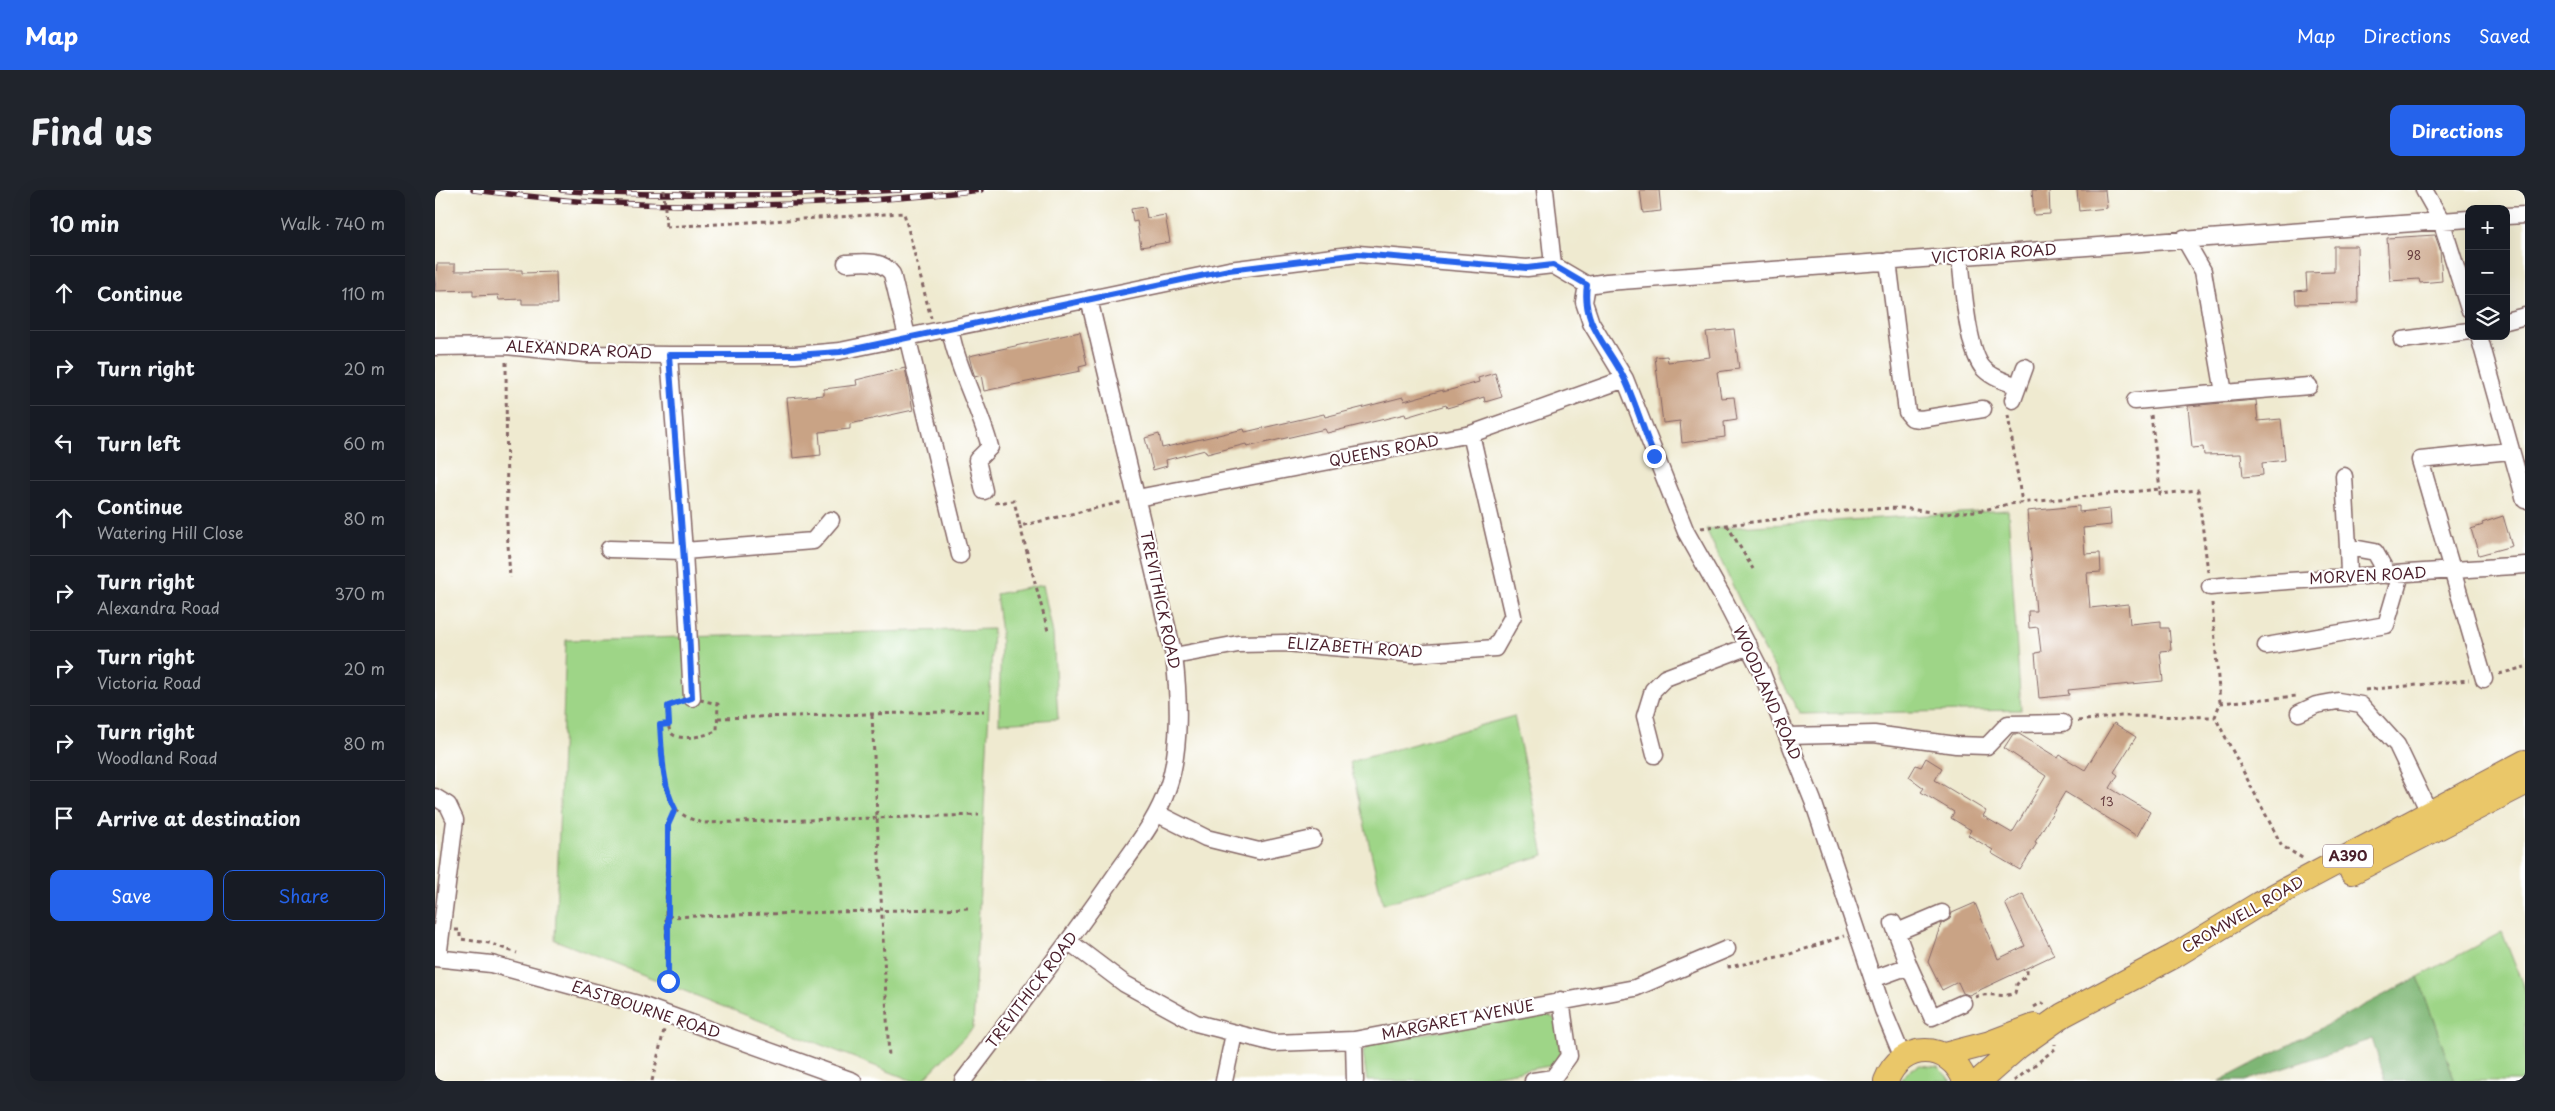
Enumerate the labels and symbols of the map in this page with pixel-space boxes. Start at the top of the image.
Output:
street label: VICTORIA ROAD [1930,237,2057,268]
house number: 98 [2407,246,2421,264]
street label: ALEXANDRA ROAD [505,333,653,364]
street label: QUEENS ROAD [1327,428,1441,471]
route end [1643,445,1666,468]
street label: TREVITHICK ROAD [1136,529,1187,671]
street label: MORVEN ROAD [2309,560,2427,589]
street label: WOODLAND ROAD [1728,622,1808,763]
street label: ELIZABETH ROAD [1287,630,1424,663]
house number: 13 [2100,792,2114,810]
road number: A390 [2323,844,2373,868]
street label: CROMWELL ROAD [2177,869,2308,958]
street label: TREVITHICK ROAD [979,926,1082,1052]
route start [657,970,680,993]
street label: EASTBOURNE ROAD [569,974,724,1043]
street label: MARGARET AVENUE [1379,992,1536,1045]

